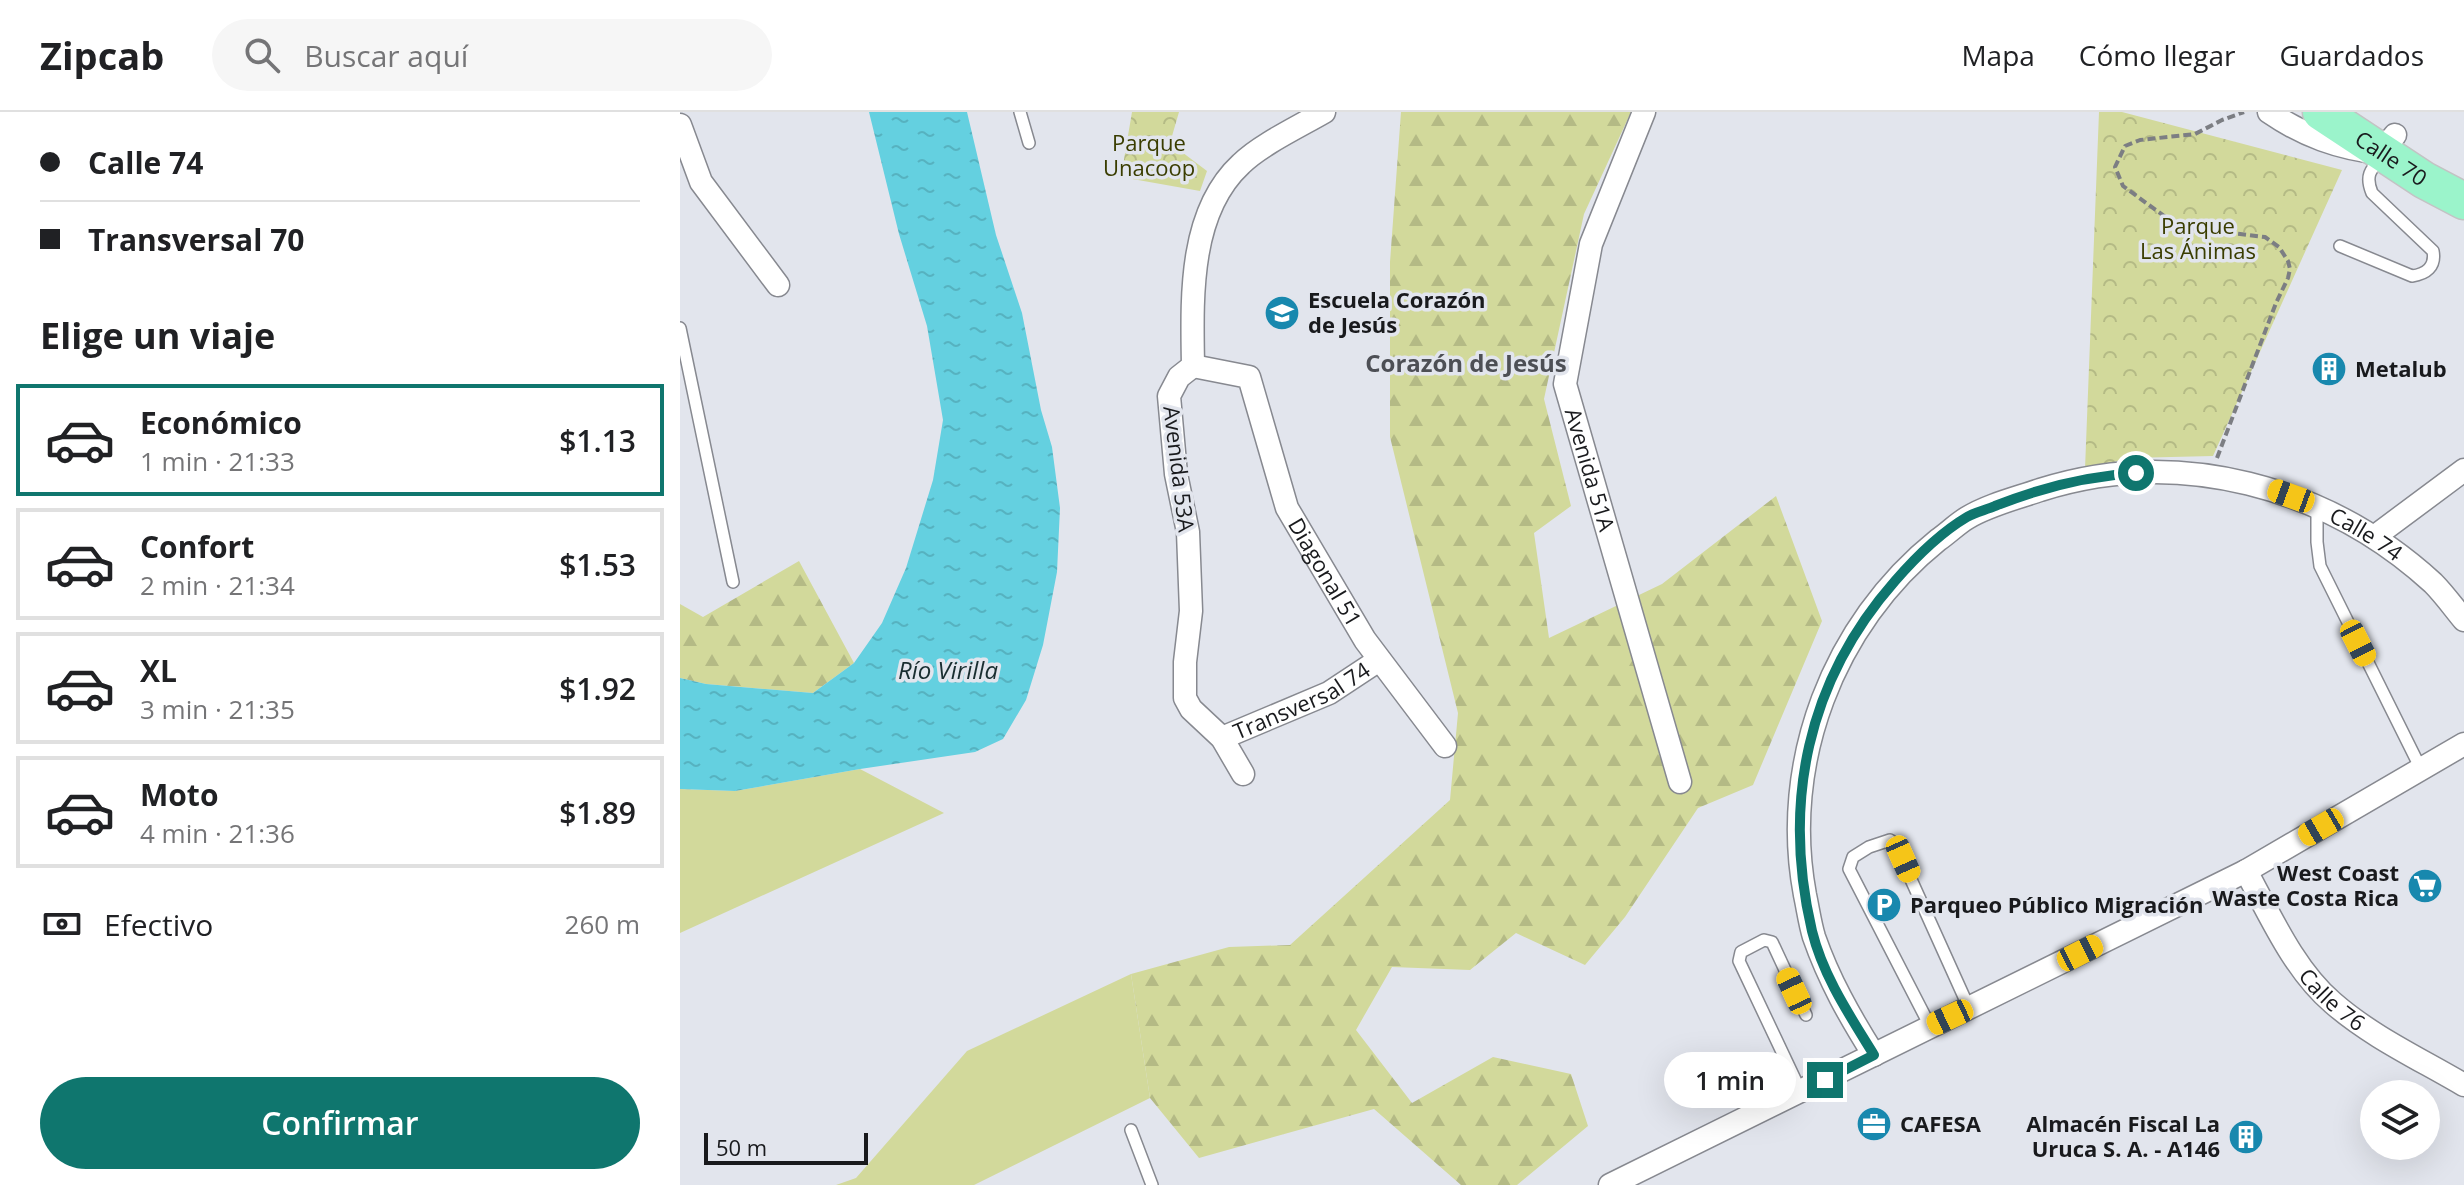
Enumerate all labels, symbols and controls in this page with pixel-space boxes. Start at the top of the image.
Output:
search box [212,19,772,91]
text: Zipcab [40,29,164,81]
icon: search [240,33,284,77]
text: Buscar aquí [304,35,468,76]
text: Mapa [1961,36,2035,74]
text: Cómo llegar [2079,36,2235,74]
text: Guardados [2279,36,2424,74]
street label: Calle 70 [2350,123,2433,192]
park label: Parque Unacoop [1103,127,1195,182]
text: Calle 74 [88,142,203,183]
park label: Parque Las Ánimas [2140,210,2256,265]
text: Transversal 70 [88,219,304,260]
place label: Escuela Corazón de Jesús [1308,284,1485,339]
school or university icon: Escuela Corazón de Jesús [1263,294,1301,332]
text: Elige un viaje [40,311,275,360]
district label: Corazón de Jesús [1365,346,1567,379]
building icon: Metalub [2310,350,2348,388]
place label: Metalub [2355,353,2447,383]
text: Económico [140,402,302,443]
icon: car [44,404,116,476]
street label: Avenida 53A [1157,404,1203,534]
street label: Avenida 51A [1559,404,1623,535]
text: $1.13 [559,420,636,461]
text: 1 min · 21:33 [140,443,295,479]
route start [2118,455,2154,491]
car [2264,477,2318,515]
street label: Calle 74 [2325,499,2410,567]
street label: Diagonal 51 [1282,512,1370,631]
text: Confort [140,526,254,567]
icon: car [44,528,116,600]
text: $1.53 [559,544,636,585]
text: 2 min · 21:34 [140,567,295,603]
car [2336,616,2380,670]
text: XL [140,650,177,691]
icon: car [44,652,116,724]
water label: Río Virilla [898,653,998,686]
street label: Transversal 74 [1228,654,1376,746]
text: $1.92 [559,668,636,709]
text: 3 min · 21:35 [140,691,295,727]
text: Moto [140,774,218,815]
icon: car [44,776,116,848]
text: $1.89 [559,792,636,833]
car [2294,805,2348,849]
text: 4 min · 21:36 [140,815,295,851]
car [1882,832,1924,886]
place label: West Coast Waste Costa Rica [2212,857,2399,912]
supermarket icon: West Coast Waste Costa Rica [2406,867,2444,905]
parking icon: Parqueo Público Migración [1865,886,1903,924]
place label: Parqueo Público Migración [1910,889,2203,919]
icon: cash [40,902,84,946]
text: Efectivo [104,904,213,945]
text: 260 m [565,906,640,942]
car [2053,931,2107,975]
street label: Calle 76 [2293,961,2372,1037]
car [1773,964,1815,1018]
car [1923,996,1977,1038]
callout: 1 min [1665,1052,1797,1108]
text: 1 min [1695,1062,1765,1098]
route end [1807,1062,1843,1098]
button: Confirmar [40,1077,640,1169]
map controls [2360,1080,2440,1160]
button: layers [2360,1080,2440,1160]
office icon: CAFESA [1855,1105,1893,1143]
place label: CAFESA [1900,1108,1982,1138]
place label: Almacén Fiscal La Uruca S. A. - A146 [2026,1108,2220,1163]
building icon: Almacén Fiscal La Uruca S. A. - A146 [2227,1118,2265,1156]
scale bar [704,1129,868,1165]
text: 50 m [716,1132,767,1162]

